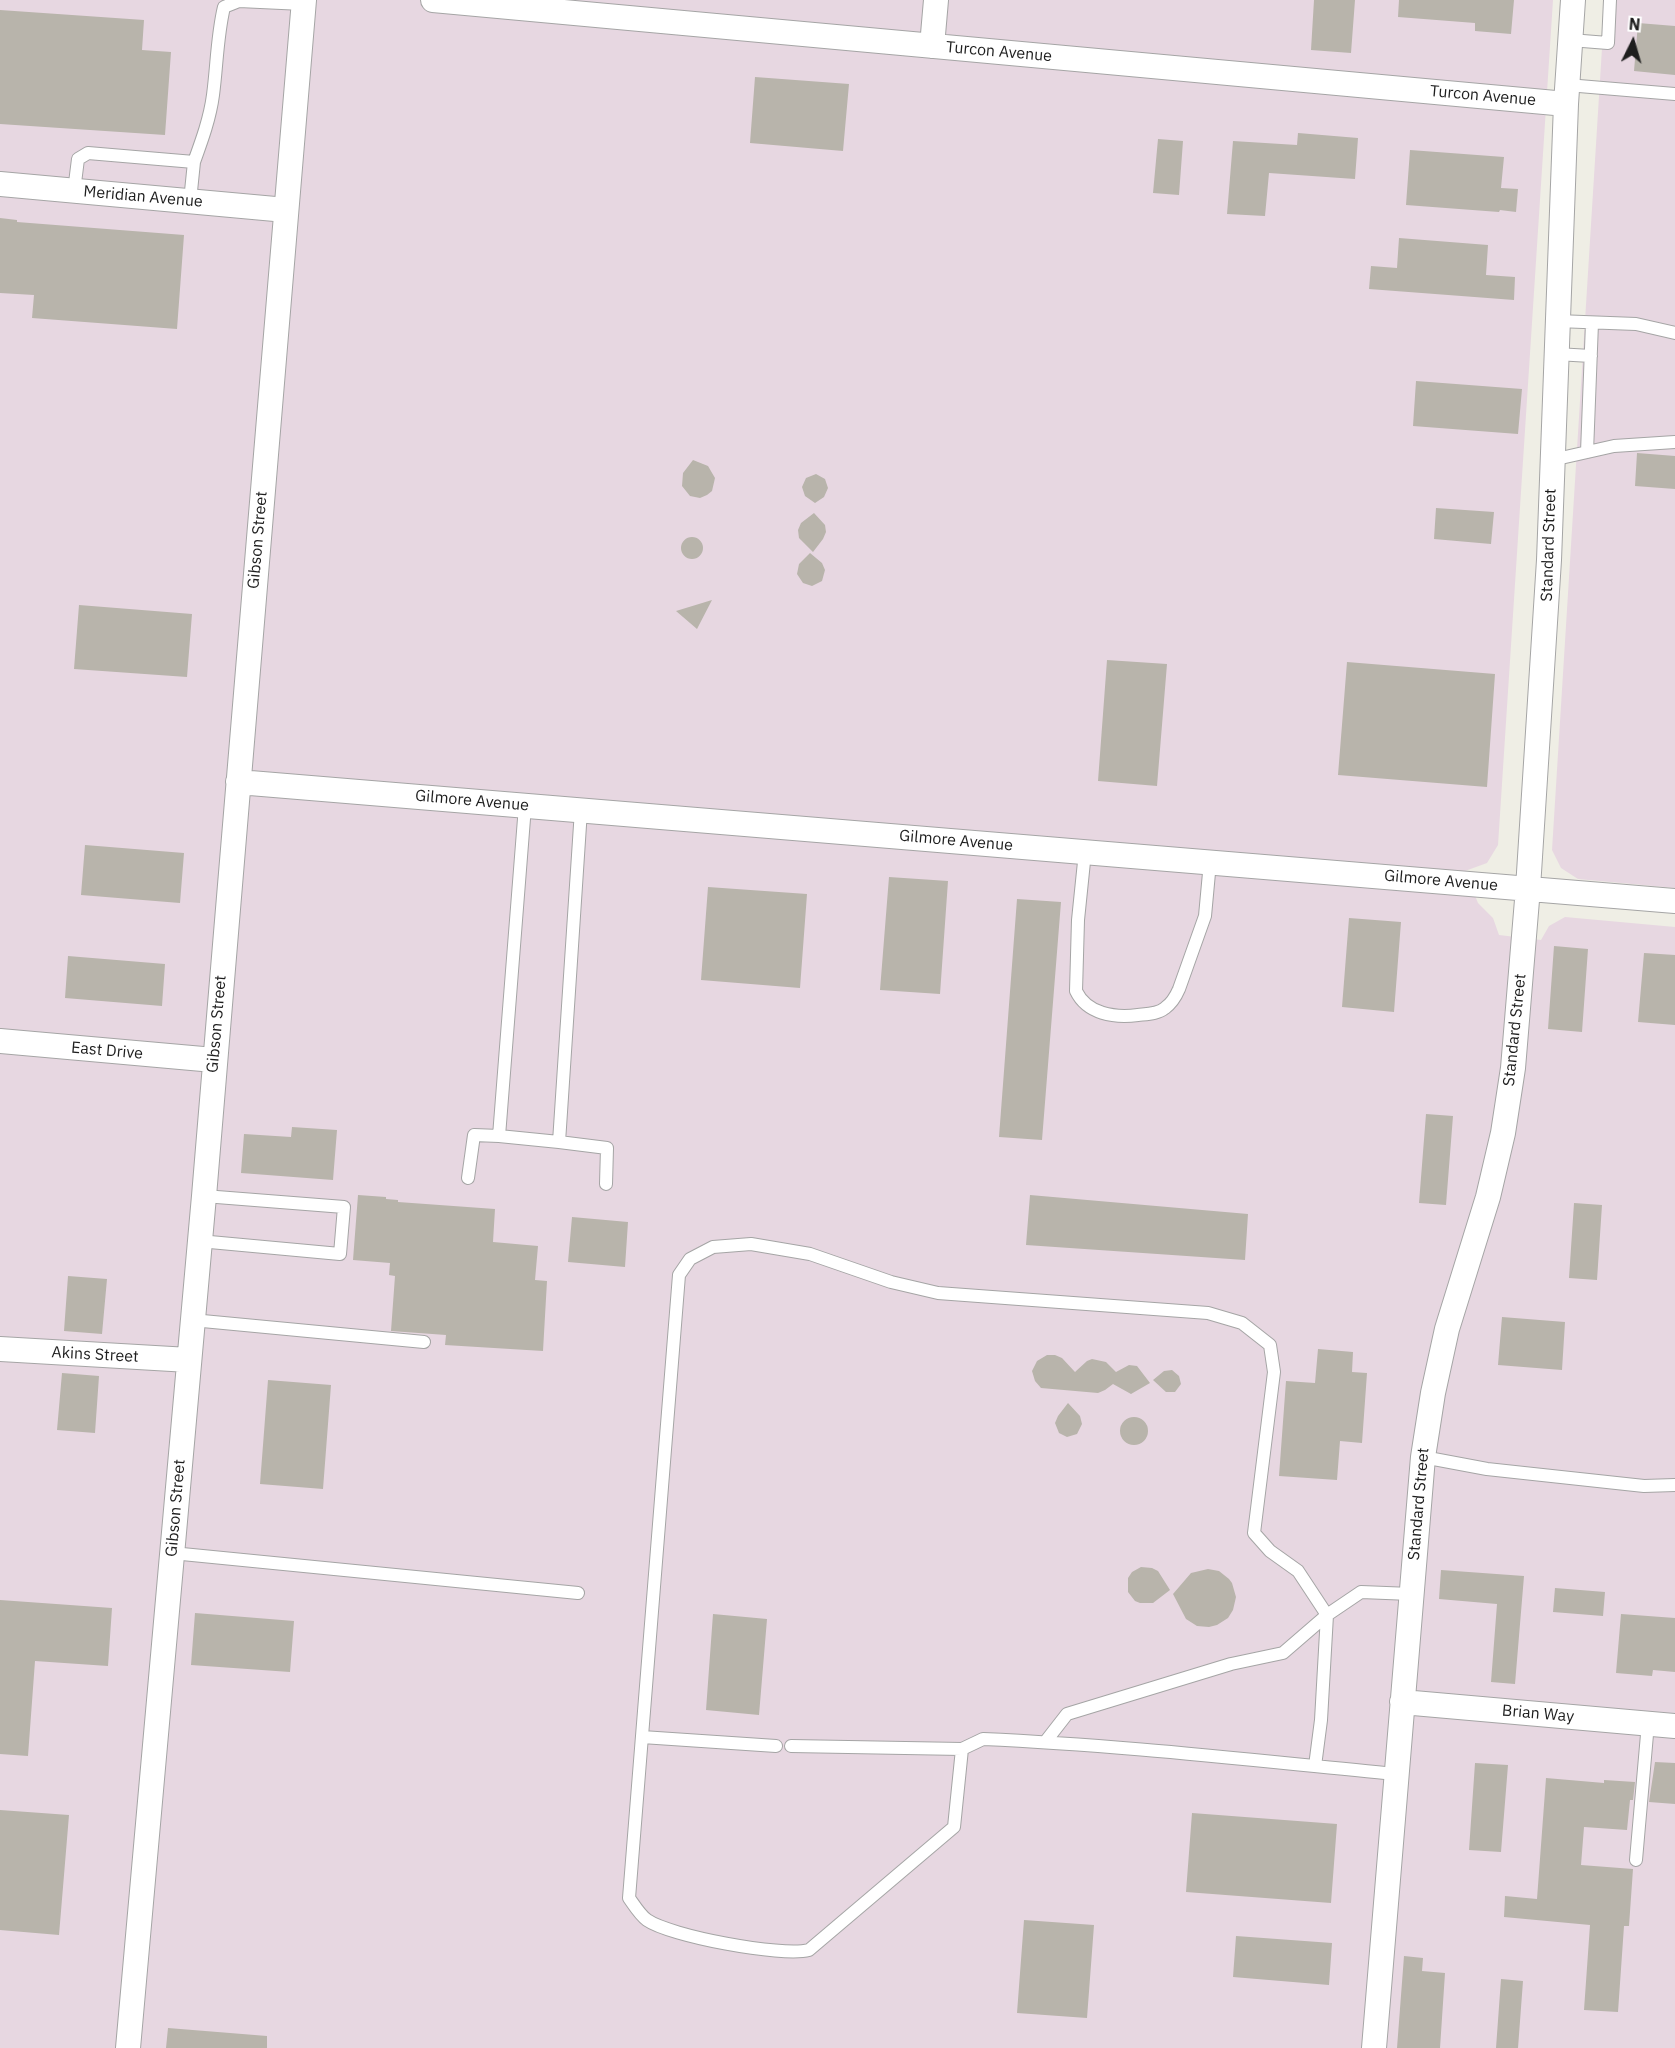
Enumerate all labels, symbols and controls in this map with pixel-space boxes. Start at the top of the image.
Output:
north arrow [1603,12,1663,72]
text: N [1628,14,1641,35]
street label: Turcon Avenue [945,38,1053,66]
street label: Turcon Avenue [1429,82,1537,110]
street label: Meridian Avenue [83,182,203,212]
street label: Standard Street [1537,488,1561,602]
street label: Gibson Street [244,490,272,590]
street label: Gilmore Avenue [414,786,530,816]
street label: Gilmore Avenue [898,826,1014,856]
street label: Gilmore Avenue [1383,866,1499,896]
street label: Standard Street [1500,973,1530,1087]
street label: Gibson Street [203,974,231,1074]
street label: East Drive [70,1038,144,1064]
street label: Akins Street [51,1343,139,1367]
street label: Standard Street [1405,1447,1433,1561]
street label: Gibson Street [162,1458,190,1558]
street label: Brian Way [1501,1701,1575,1727]

